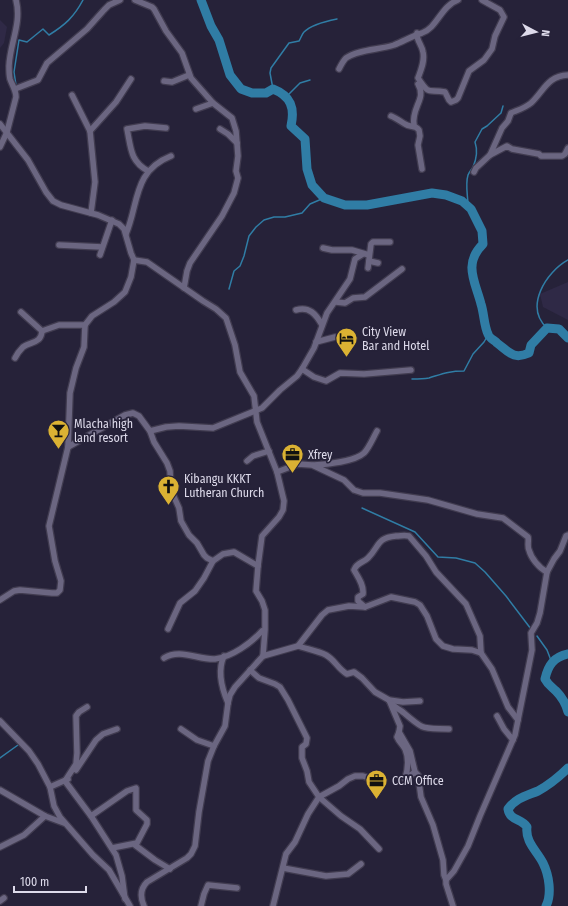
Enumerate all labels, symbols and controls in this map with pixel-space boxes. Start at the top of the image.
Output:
north arrow [516,12,556,52]
text: N [539,29,552,37]
place label: City View Bar and Hotel [362,325,429,353]
hotel icon: City View Bar and Hotel [333,326,359,359]
place label: Mlacha high land resort [74,417,133,445]
bar icon: Mlacha high land resort [46,418,72,451]
office icon: Xfrey [280,442,306,475]
place label: Xfrey [308,448,333,462]
place label: Kibangu KKKT Lutheran Church [184,472,264,500]
church icon: Kibangu KKKT Lutheran Church [156,473,182,506]
office icon: CCM Office [363,768,389,801]
place label: CCM Office [392,774,444,788]
scale bar [14,868,86,894]
text: 100 m [20,875,49,889]

